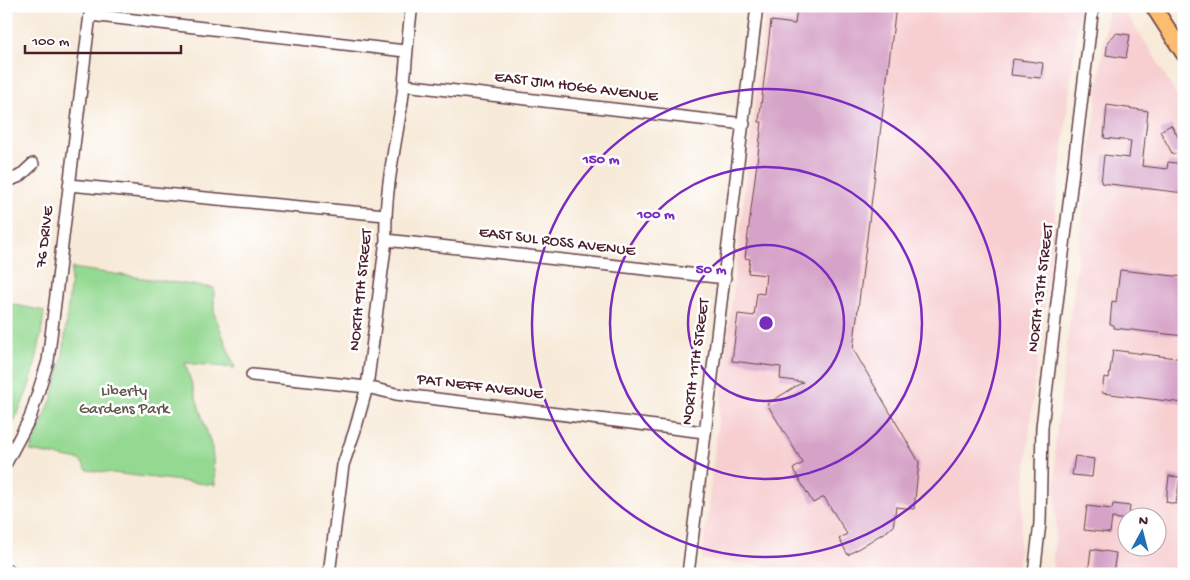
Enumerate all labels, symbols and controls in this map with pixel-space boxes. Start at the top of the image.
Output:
scale bar [25,22,181,54]
text: 100 m [31,33,70,51]
street label: EAST JIM HOGG AVENUE [493,69,660,108]
text: 150 m [582,151,620,169]
street label: 76 DRIVE [33,204,59,270]
text: 100 m [636,206,675,224]
street label: NORTH 13TH STREET [1025,222,1059,353]
street label: EAST SUL ROSS AVENUE [478,224,637,262]
street label: NORTH 9TH STREET [346,227,378,352]
text: 50 m [696,261,727,279]
street label: NORTH 11TH STREET [679,297,715,426]
centre of rings [757,314,775,332]
street label: PAT NEFF AVENUE [415,371,545,405]
park label: Liberty Gardens Park [79,383,171,420]
north arrow [1118,508,1168,558]
text: N [1138,513,1149,531]

